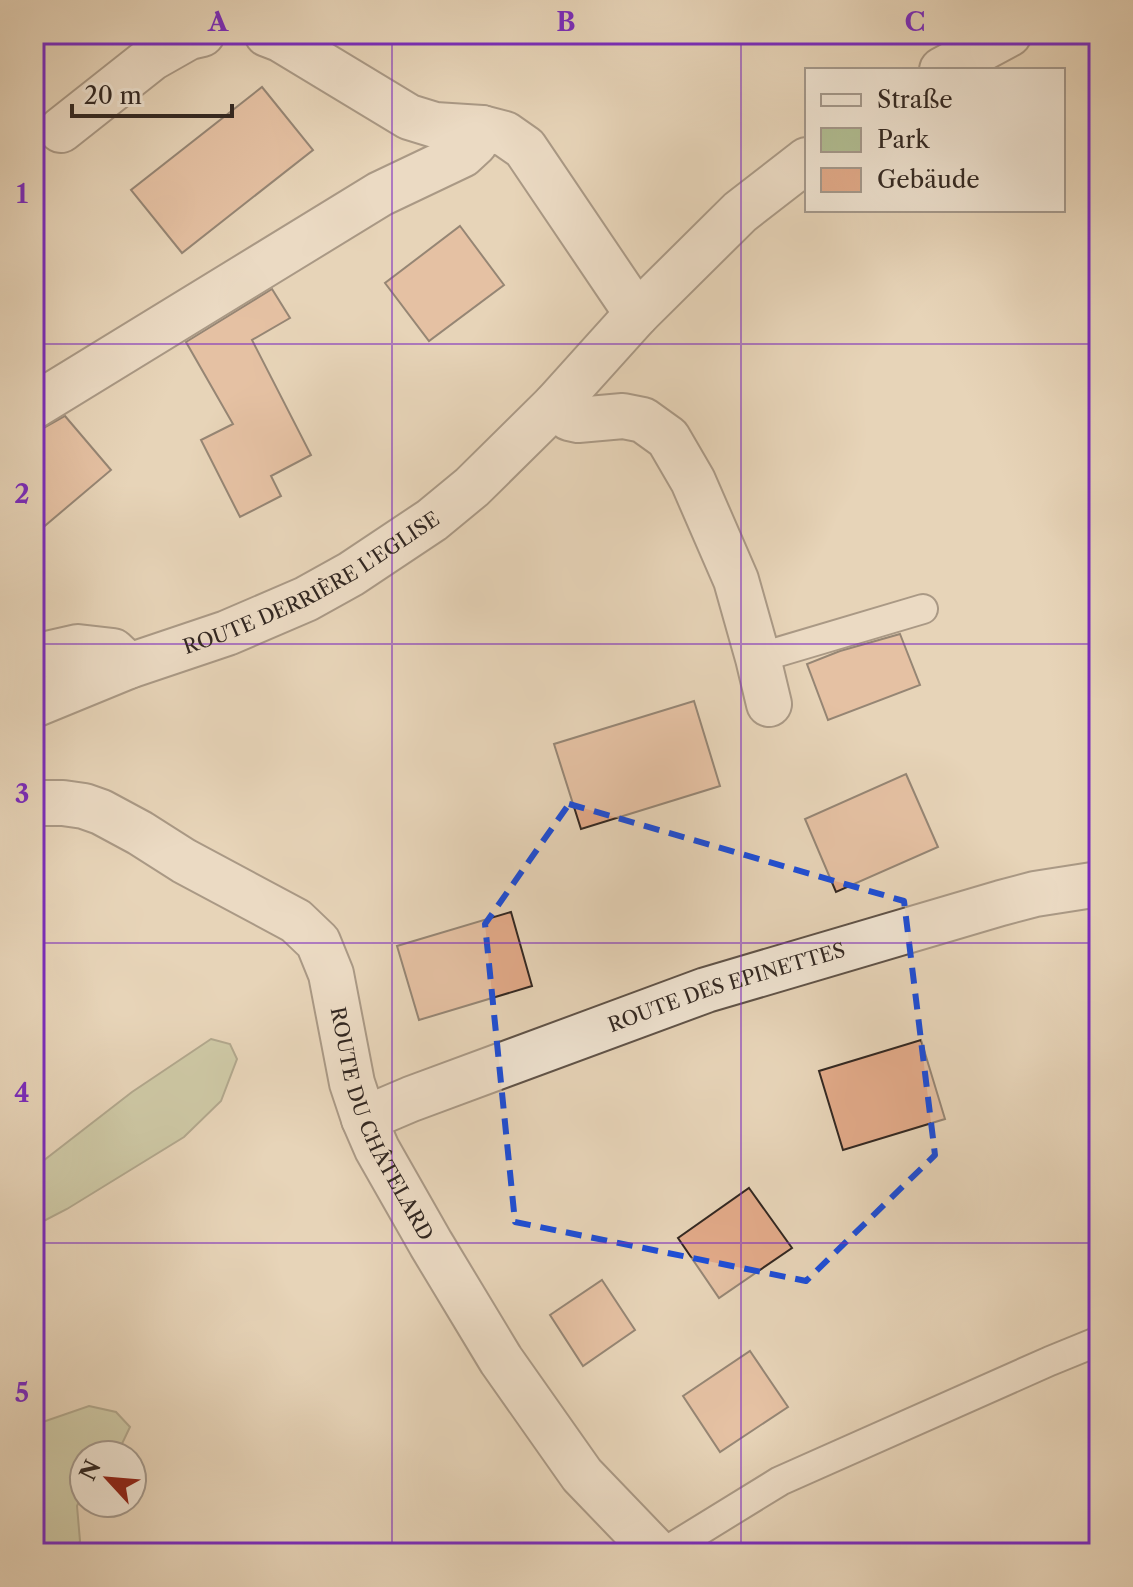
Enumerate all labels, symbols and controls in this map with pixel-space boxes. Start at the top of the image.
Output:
text: A [207,6,229,38]
text: B [556,6,576,38]
text: C [905,6,925,38]
scale bar [72,68,232,118]
legend [805,68,1065,212]
text: 20 m [84,81,142,110]
text: Straße [877,85,953,114]
text: Park [877,125,930,154]
text: Gebäude [877,165,980,194]
text: 1 [16,178,28,210]
text: 2 [14,478,30,510]
street label: ROUTE DERRIÈRE L'EGLISE [180,506,444,659]
text: 3 [15,778,29,810]
street label: ROUTE DES EPINETTES [605,938,848,1037]
street label: ROUTE DU CHÂTELARD [326,1005,438,1245]
text: 4 [14,1077,30,1109]
text: 5 [15,1377,29,1409]
north arrow [68,1439,148,1519]
text: N [74,1456,107,1485]

